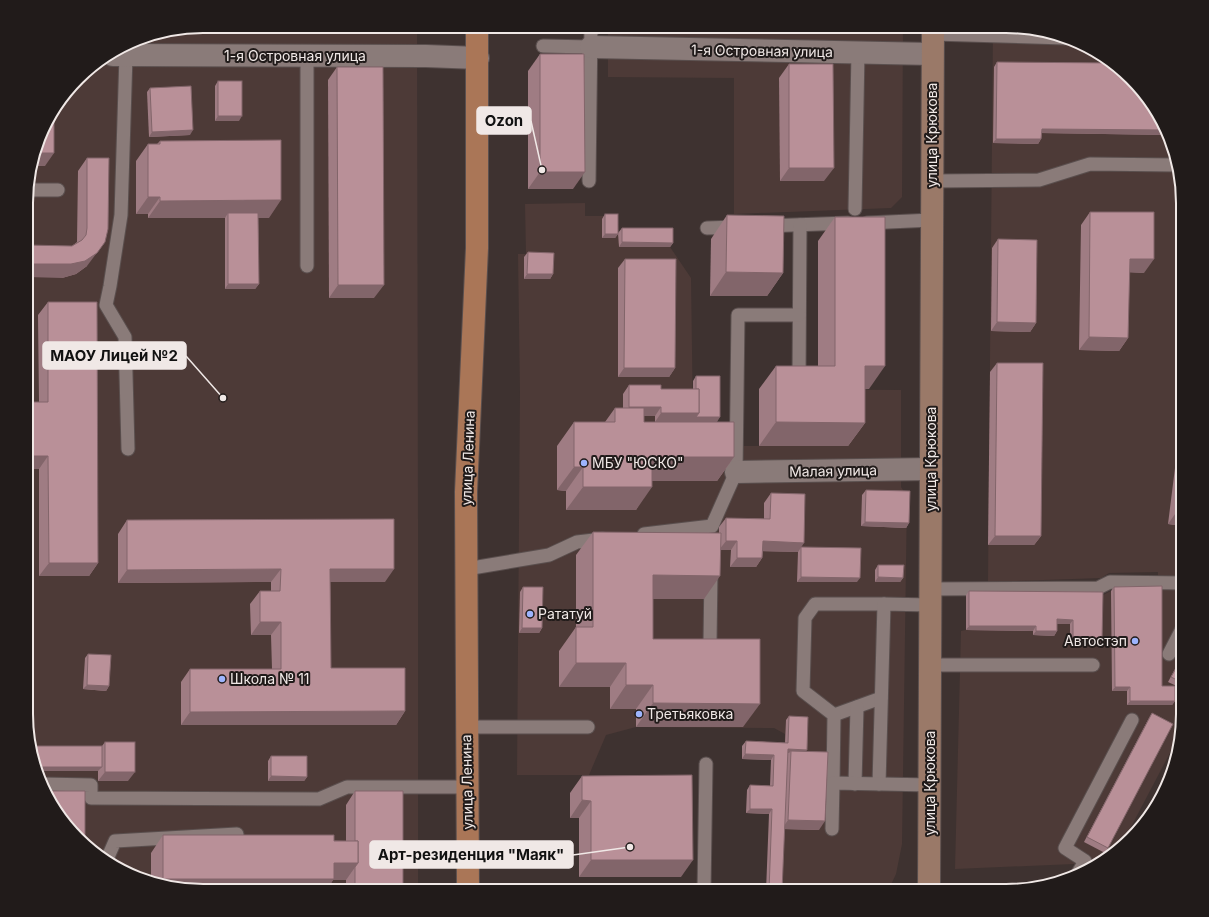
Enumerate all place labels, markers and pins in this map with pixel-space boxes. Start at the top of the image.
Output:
callout: Ozon [477,107,531,134]
callout: МАОУ Лицей №2 [43,342,186,369]
place label: МБУ "ЮСКО" [592,454,684,471]
marker: МБУ "ЮСКО" [579,458,589,468]
place label: Рататуй [538,605,592,622]
marker: Рататуй [525,609,535,619]
place label: Автостэп [1064,632,1127,649]
marker: Автостэп [1130,636,1140,646]
place label: Школа № 11 [230,670,310,687]
marker: Школа № 11 [217,674,227,684]
place label: Третьяковка [647,705,733,722]
marker: Третьяковка [634,709,644,719]
callout: Арт-резиденция "Маяк" [370,841,573,868]

